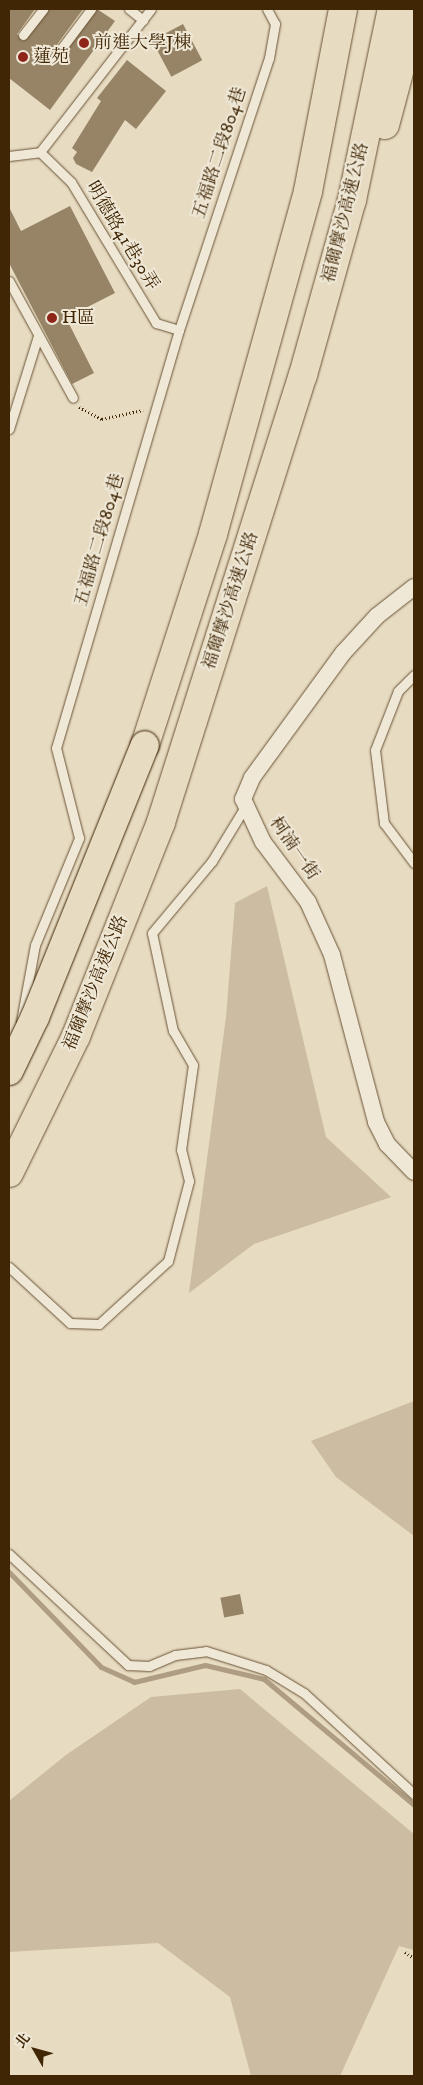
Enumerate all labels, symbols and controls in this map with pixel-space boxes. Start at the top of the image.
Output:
place label: 前進大學J棟 [94,32,191,54]
marker: 前進大學J棟 [78,37,90,49]
place label: 蓮苑 [33,46,69,68]
marker: 蓮苑 [17,51,29,63]
street label: 五福路二段804巷 [189,85,251,221]
street label: 福爾摩沙高速公路 [318,141,374,285]
street label: 明德路41巷30弄 [81,178,163,294]
place label: H區 [62,307,95,329]
marker: H區 [46,312,58,324]
street label: 五福路二段804巷 [71,471,129,609]
street label: 福爾摩沙高速公路 [198,529,264,673]
street label: 柯湳一街 [265,813,323,885]
street label: 福爾摩沙高速公路 [59,912,133,1054]
north arrow [10,2025,60,2075]
text: 北 [12,2030,35,2052]

